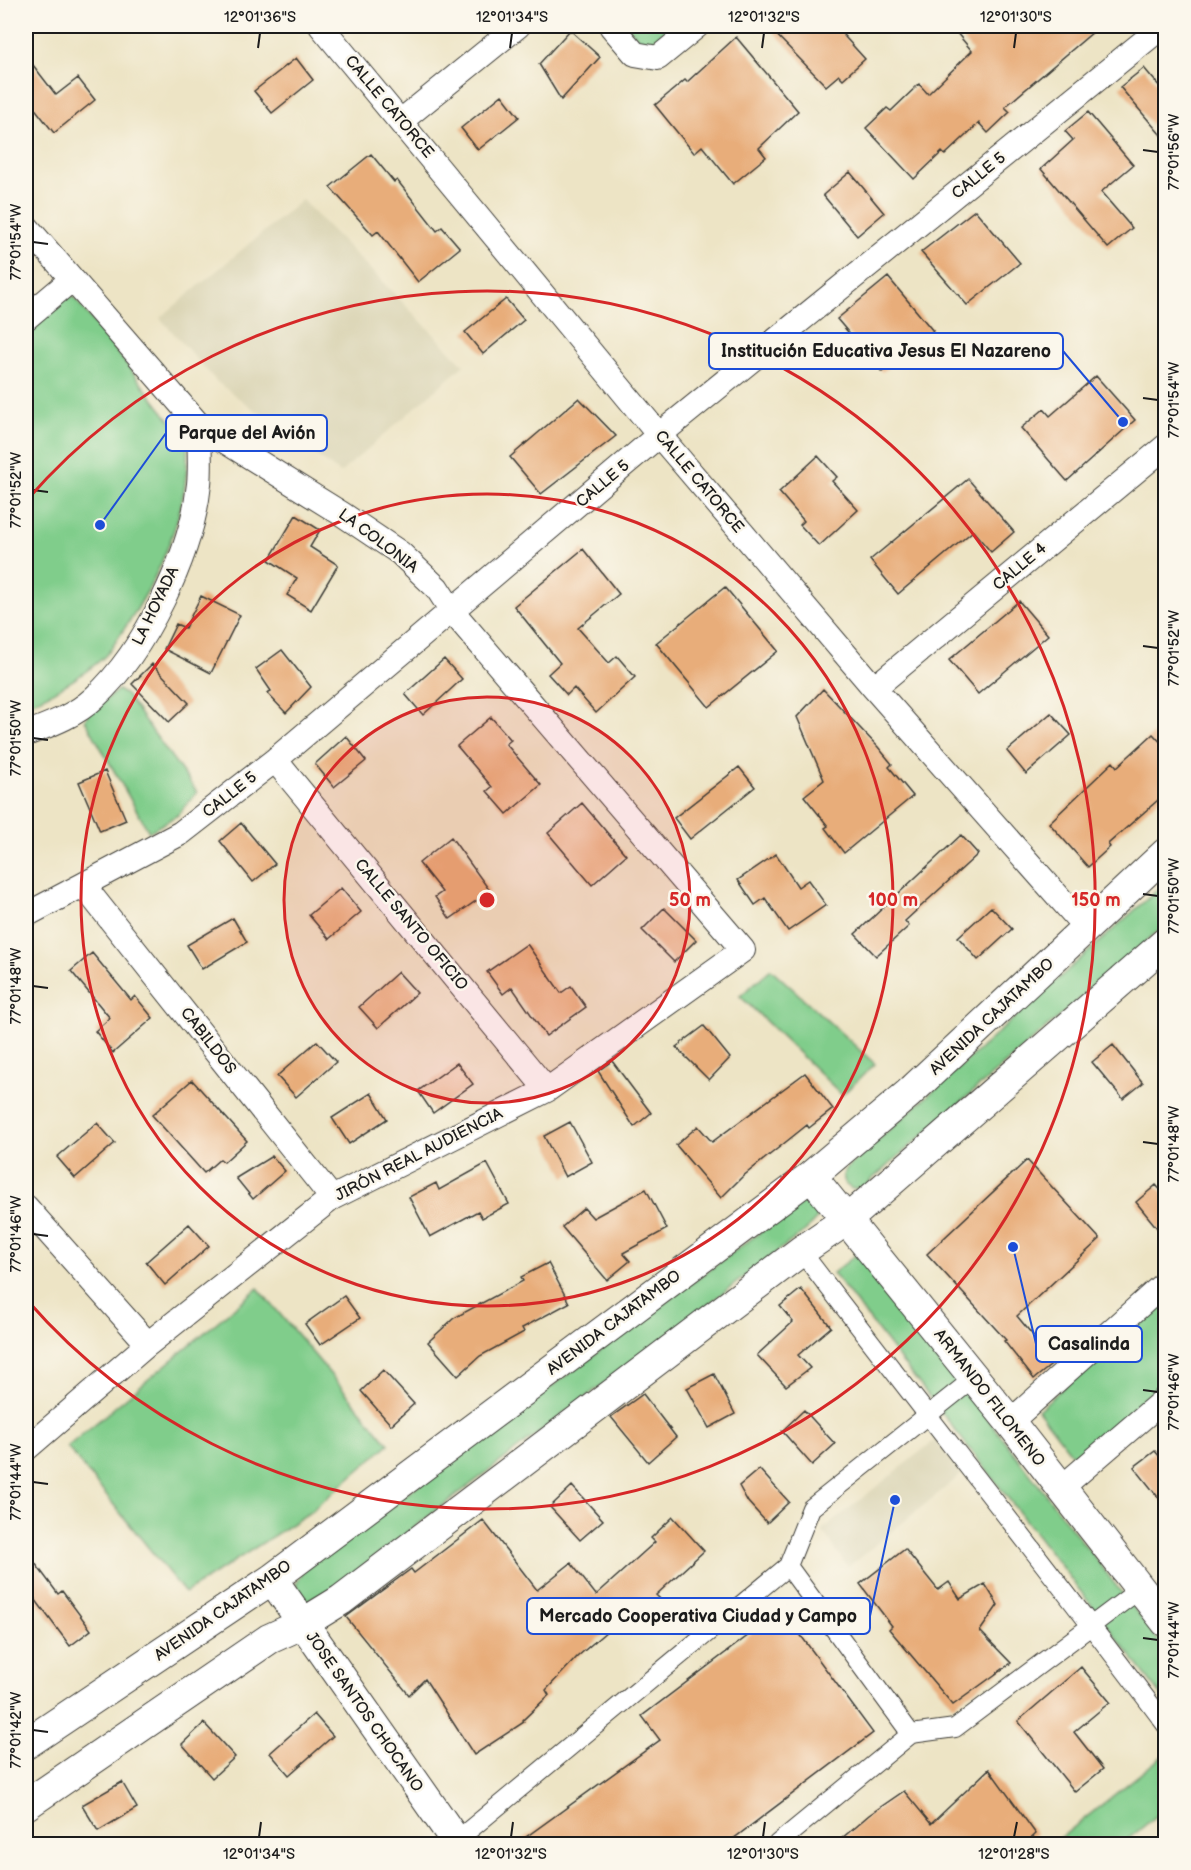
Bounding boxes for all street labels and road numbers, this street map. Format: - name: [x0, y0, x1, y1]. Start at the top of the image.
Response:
- street label: CALLE CATORCE: [341, 52, 437, 162]
- street label: CALLE 5: [948, 149, 1010, 203]
- street label: CALLE CATORCE: [651, 427, 747, 537]
- street label: CALLE 5: [573, 456, 633, 512]
- street label: LA COLONIA: [335, 505, 422, 577]
- street label: CALLE 4: [989, 539, 1051, 595]
- street label: LA HOYADA: [129, 563, 183, 648]
- street label: CALLE 5: [199, 768, 261, 822]
- street label: CALLE SANTO OFICIO: [350, 855, 472, 995]
- street label: AVENIDA CAJATAMBO: [926, 955, 1058, 1079]
- street label: CABILDOS: [176, 1004, 240, 1078]
- street label: JIRÓN REAL AUDIENCIA: [331, 1103, 506, 1206]
- street label: AVENIDA CAJATAMBO: [543, 1266, 685, 1380]
- street label: ARMANDO FILOMENO: [930, 1326, 1048, 1470]
- street label: AVENIDA CAJATAMBO: [151, 1557, 295, 1665]
- street label: JOSE SANTOS CHOCANO: [301, 1628, 427, 1796]

